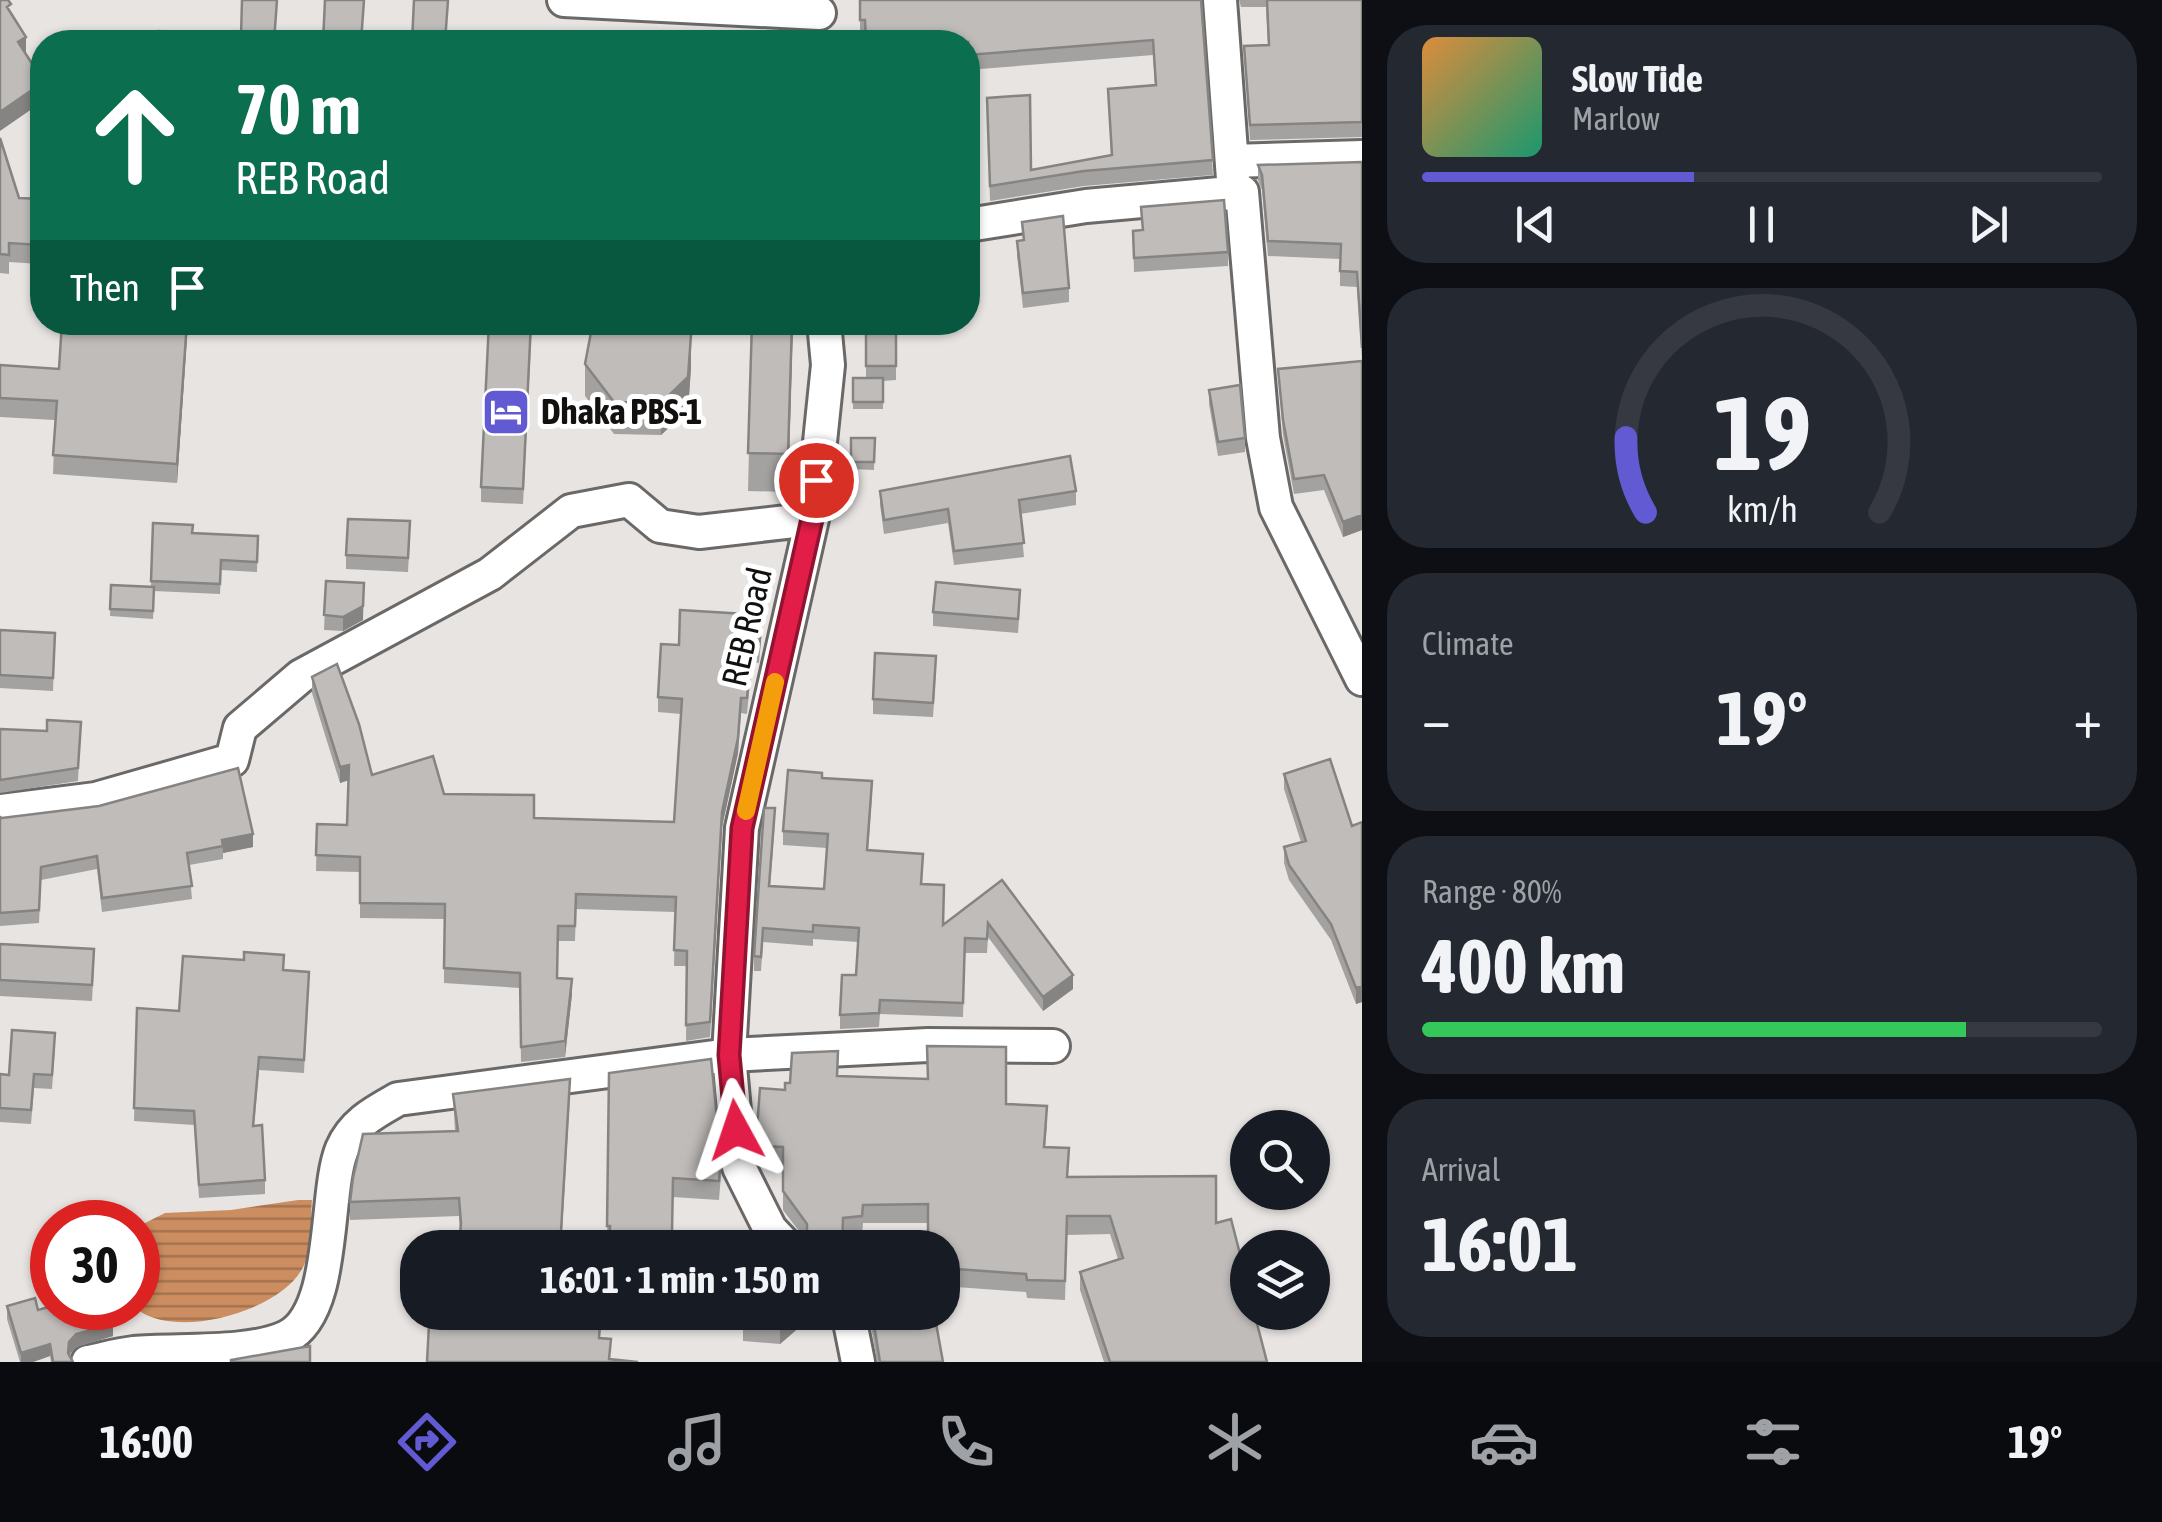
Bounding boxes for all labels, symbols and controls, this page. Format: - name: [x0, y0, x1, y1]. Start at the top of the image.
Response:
- text: Slow Tide: [1572, 57, 1703, 100]
- text: 70 m: [235, 69, 361, 149]
- icon: ahead: [70, 70, 200, 200]
- text: Marlow: [1572, 100, 1660, 137]
- text: REB Road: [235, 152, 390, 204]
- icon: previous: [1508, 197, 1563, 252]
- icon: pause: [1734, 197, 1789, 252]
- icon: next: [1961, 197, 2016, 252]
- icon: arrive: [160, 260, 215, 315]
- text: Then: [70, 266, 140, 309]
- text: 19: [1713, 373, 1811, 492]
- hotel icon: Dhaka PBS-1: [480, 386, 532, 438]
- place label: Dhaka PBS-1: [541, 391, 702, 431]
- pin: [774, 438, 859, 523]
- icon: arrive: [789, 453, 844, 508]
- text: km/h: [1727, 489, 1797, 530]
- street label: REB Road: [713, 564, 779, 690]
- text: Climate: [1422, 625, 1514, 662]
- text: 19°: [1716, 675, 1808, 761]
- text: −: [1422, 687, 1451, 750]
- text: +: [2073, 687, 2102, 750]
- text: Range · 80%: [1422, 873, 1562, 910]
- text: 400 km: [1422, 923, 1625, 1009]
- position arrow: [684, 1078, 788, 1182]
- map controls: [1230, 1110, 1330, 1330]
- button: search: [1230, 1110, 1330, 1210]
- text: Arrival: [1422, 1151, 1500, 1188]
- speed limit sign: 30: [30, 1200, 160, 1330]
- text: 16:01: [1422, 1201, 1578, 1287]
- button: layers: [1230, 1230, 1330, 1330]
- text: 16:01 · 1 min · 150 m: [540, 1258, 820, 1301]
- icon: directions: [392, 1407, 462, 1477]
- icon: music: [662, 1407, 732, 1477]
- icon: phone: [931, 1407, 1001, 1477]
- icon: climate: [1200, 1407, 1270, 1477]
- icon: car: [1469, 1407, 1539, 1477]
- icon: filters: [1738, 1407, 1808, 1477]
- text: 16:00: [100, 1416, 193, 1468]
- text: 19°: [2008, 1416, 2062, 1468]

